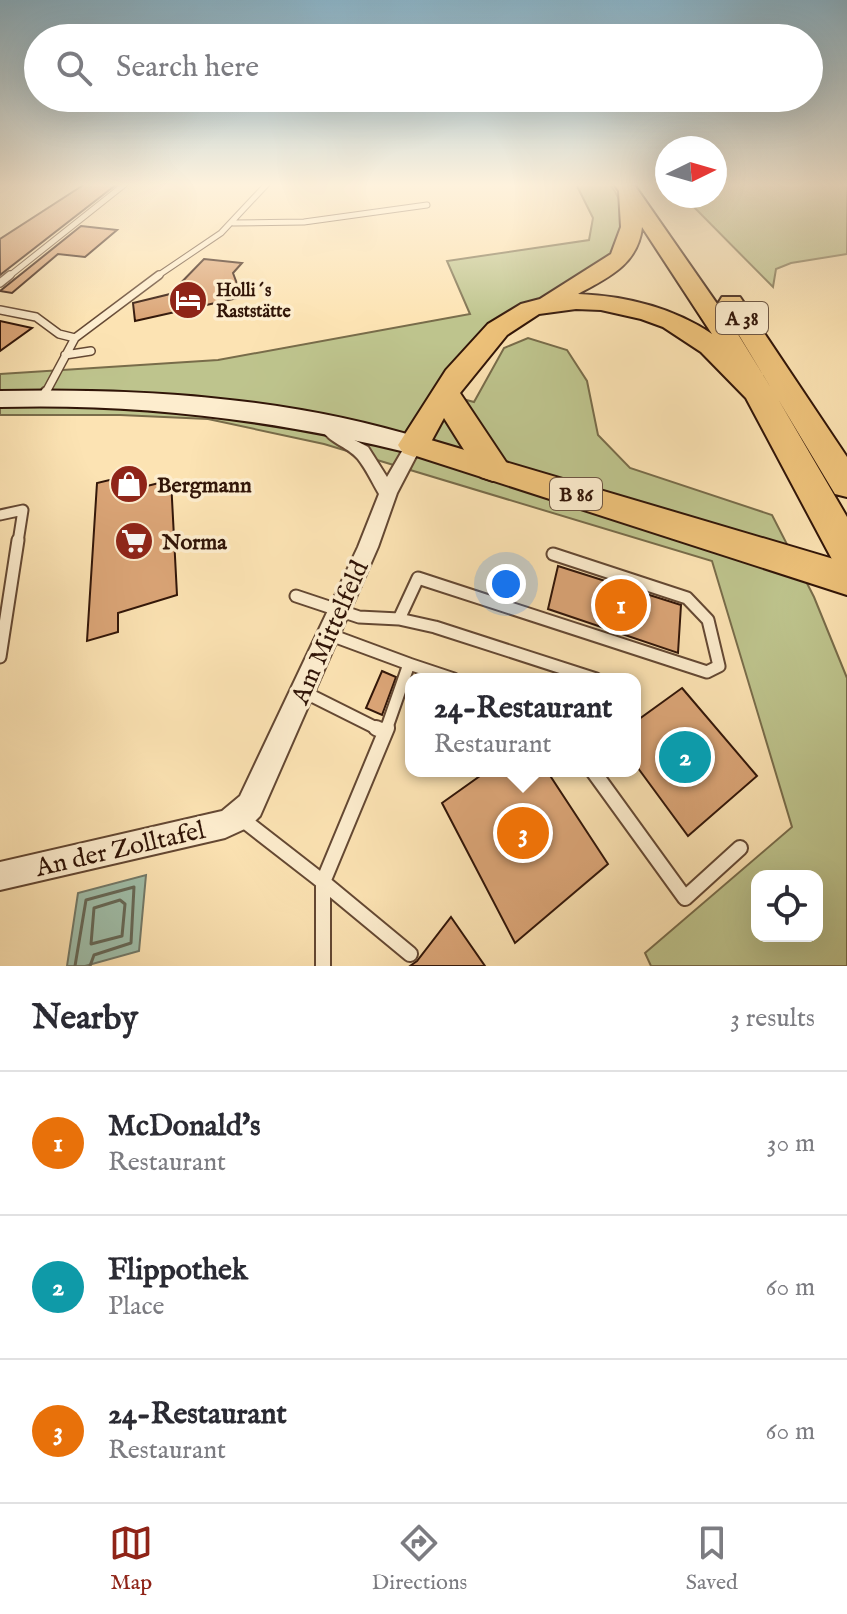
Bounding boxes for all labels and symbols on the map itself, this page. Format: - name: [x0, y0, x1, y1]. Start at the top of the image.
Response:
- north arrow: [655, 136, 727, 208]
- hotel icon: Holli´s Raststätte: [167, 279, 209, 321]
- place label: Holli´s Raststätte: [216, 280, 292, 324]
- road number: A 38: [716, 302, 768, 334]
- shop icon: Bergmann: [108, 463, 150, 505]
- place label: Bergmann: [157, 472, 252, 500]
- road number: B 86: [550, 478, 602, 510]
- supermarket icon: Norma: [113, 520, 155, 562]
- place label: Norma: [161, 529, 227, 557]
- street label: Am Mittelfeld: [284, 556, 377, 710]
- your location: [486, 564, 526, 604]
- pin: 1: [595, 575, 647, 635]
- pin: 2: [659, 727, 711, 787]
- pin: 3: [497, 803, 549, 863]
- street label: An der Zolltafel: [31, 814, 209, 885]

